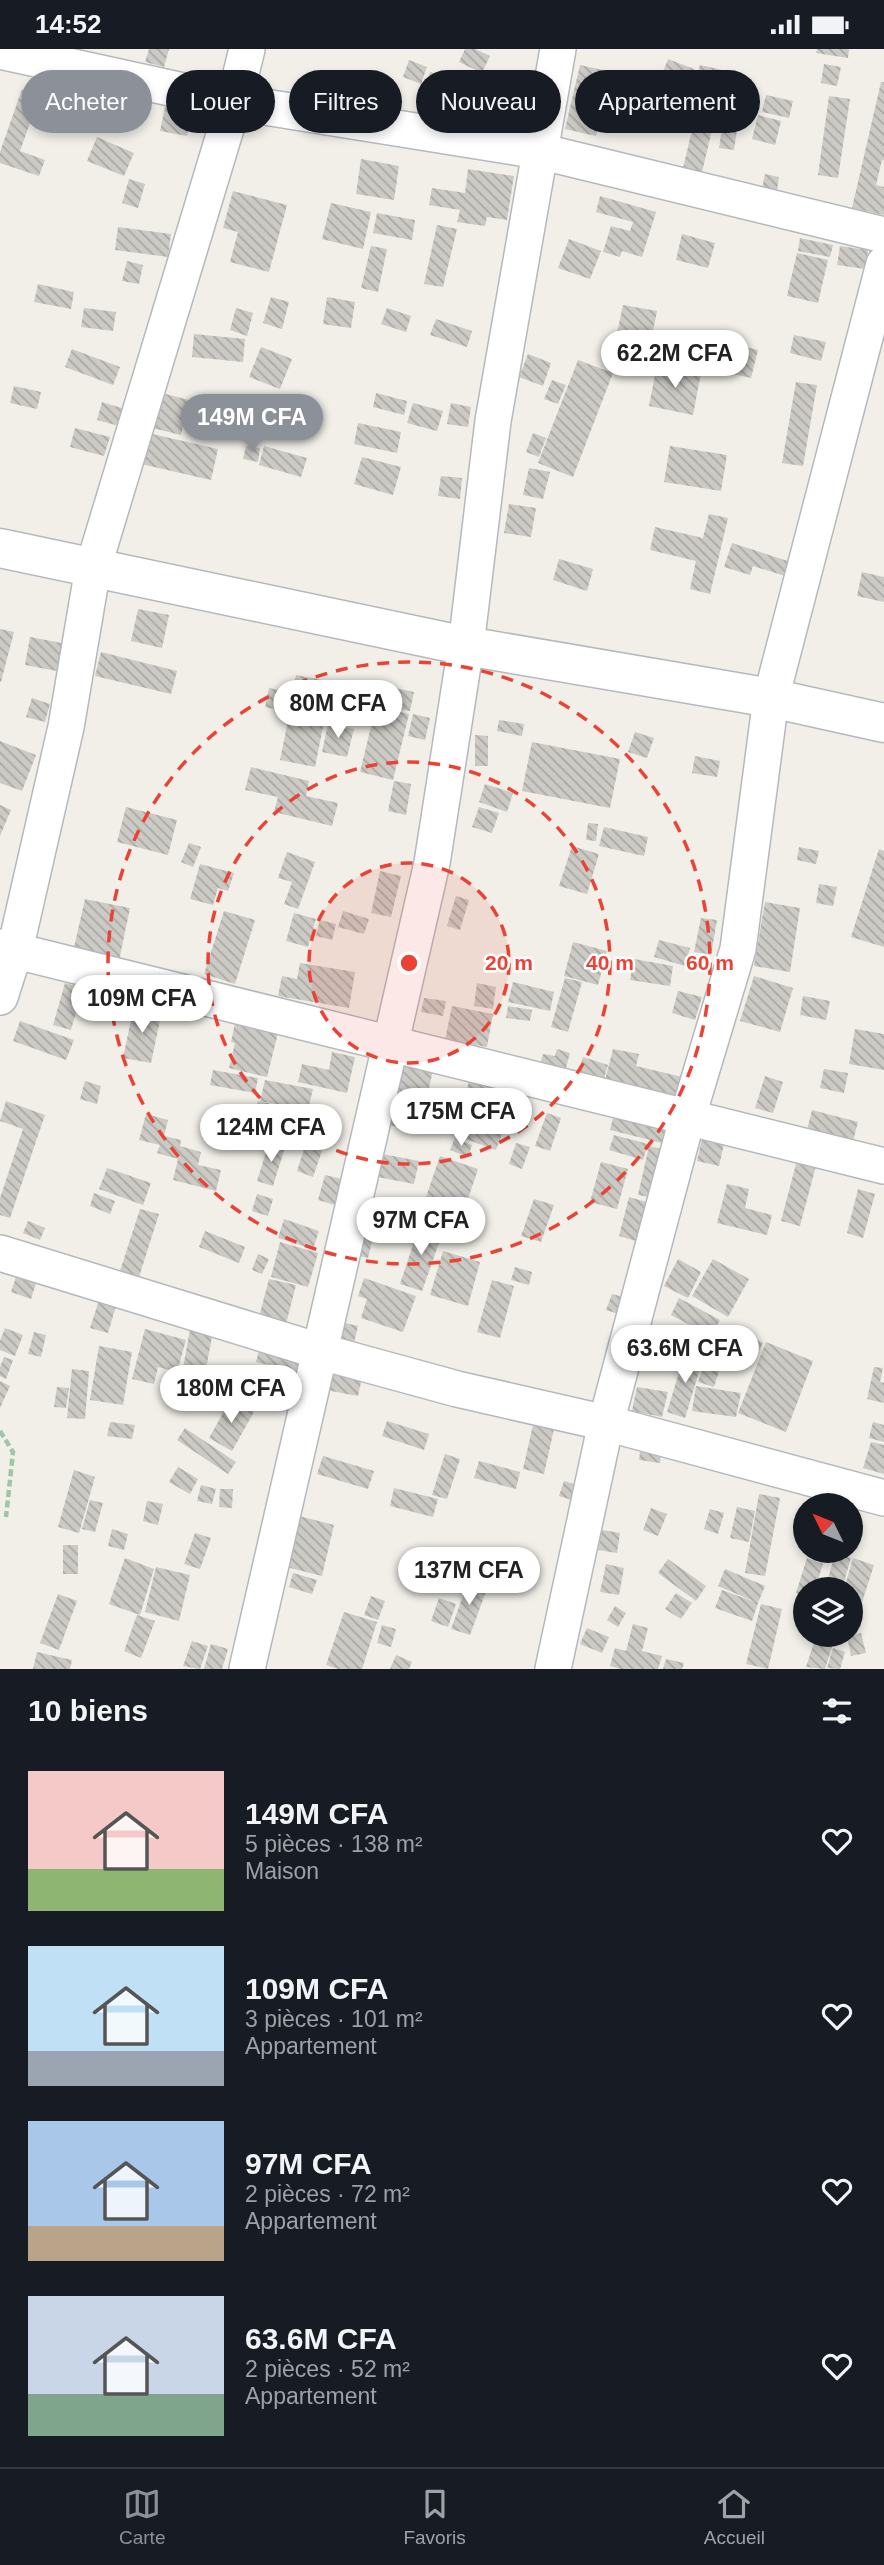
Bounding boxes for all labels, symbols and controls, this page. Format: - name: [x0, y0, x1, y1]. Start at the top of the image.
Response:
- text: 14:52: [35, 9, 102, 39]
- chip: Acheter: [21, 70, 152, 133]
- chip: Louer: [166, 70, 275, 133]
- chip: Filtres: [289, 70, 402, 133]
- chip: Nouveau: [416, 70, 561, 133]
- chip: Appartement: [575, 70, 760, 133]
- pin: 62.2M CFA: [595, 331, 755, 390]
- text: 62.2M CFA: [617, 340, 733, 366]
- pin: 149M CFA: [180, 395, 324, 454]
- text: 149M CFA: [197, 404, 307, 430]
- pin: 80M CFA: [273, 681, 403, 740]
- text: 80M CFA: [289, 690, 387, 716]
- centre of rings: [397, 951, 421, 975]
- text: 20 m: [485, 951, 533, 974]
- text: 40 m: [586, 951, 634, 974]
- text: 60 m: [686, 951, 734, 974]
- pin: 109M CFA: [70, 975, 214, 1035]
- text: 109M CFA: [87, 985, 197, 1011]
- pin: 175M CFA: [389, 1089, 533, 1148]
- text: 175M CFA: [406, 1098, 516, 1124]
- pin: 124M CFA: [199, 1105, 343, 1164]
- text: 124M CFA: [216, 1114, 326, 1140]
- pin: 97M CFA: [356, 1197, 486, 1257]
- text: 97M CFA: [372, 1207, 470, 1233]
- pin: 63.6M CFA: [605, 1325, 765, 1385]
- text: 63.6M CFA: [627, 1335, 743, 1361]
- pin: 180M CFA: [159, 1365, 303, 1425]
- text: 180M CFA: [176, 1375, 286, 1401]
- north arrow: [793, 1493, 863, 1563]
- map controls: [793, 1493, 863, 1647]
- pin: 137M CFA: [397, 1547, 541, 1607]
- text: 137M CFA: [414, 1557, 524, 1583]
- button: layers: [793, 1577, 863, 1647]
- icon: filters: [818, 1692, 856, 1730]
- text: 10 biens: [28, 1694, 148, 1727]
- text: 149M CFA: [245, 1797, 388, 1830]
- icon: home: [84, 1799, 168, 1883]
- icon: heart: [818, 1822, 856, 1860]
- text: 5 pièces · 138 m²: [245, 1831, 423, 1857]
- text: Maison: [245, 1858, 319, 1884]
- text: 109M CFA: [245, 1972, 388, 2005]
- icon: home: [84, 1974, 168, 2058]
- icon: heart: [818, 1997, 856, 2035]
- text: 3 pièces · 101 m²: [245, 2006, 423, 2032]
- text: Appartement: [245, 2033, 377, 2059]
- text: 97M CFA: [245, 2147, 372, 2180]
- icon: home: [84, 2149, 168, 2233]
- icon: heart: [818, 2172, 856, 2210]
- text: 2 pièces · 72 m²: [245, 2181, 410, 2207]
- text: Appartement: [245, 2208, 377, 2234]
- text: 63.6M CFA: [245, 2322, 397, 2355]
- icon: home: [84, 2324, 168, 2408]
- icon: heart: [818, 2347, 856, 2385]
- text: 2 pièces · 52 m²: [245, 2356, 410, 2382]
- text: Appartement: [245, 2383, 377, 2409]
- tab: Carte: [119, 2485, 165, 2549]
- tab: Favoris: [403, 2485, 466, 2549]
- tab: Accueil: [704, 2485, 765, 2549]

